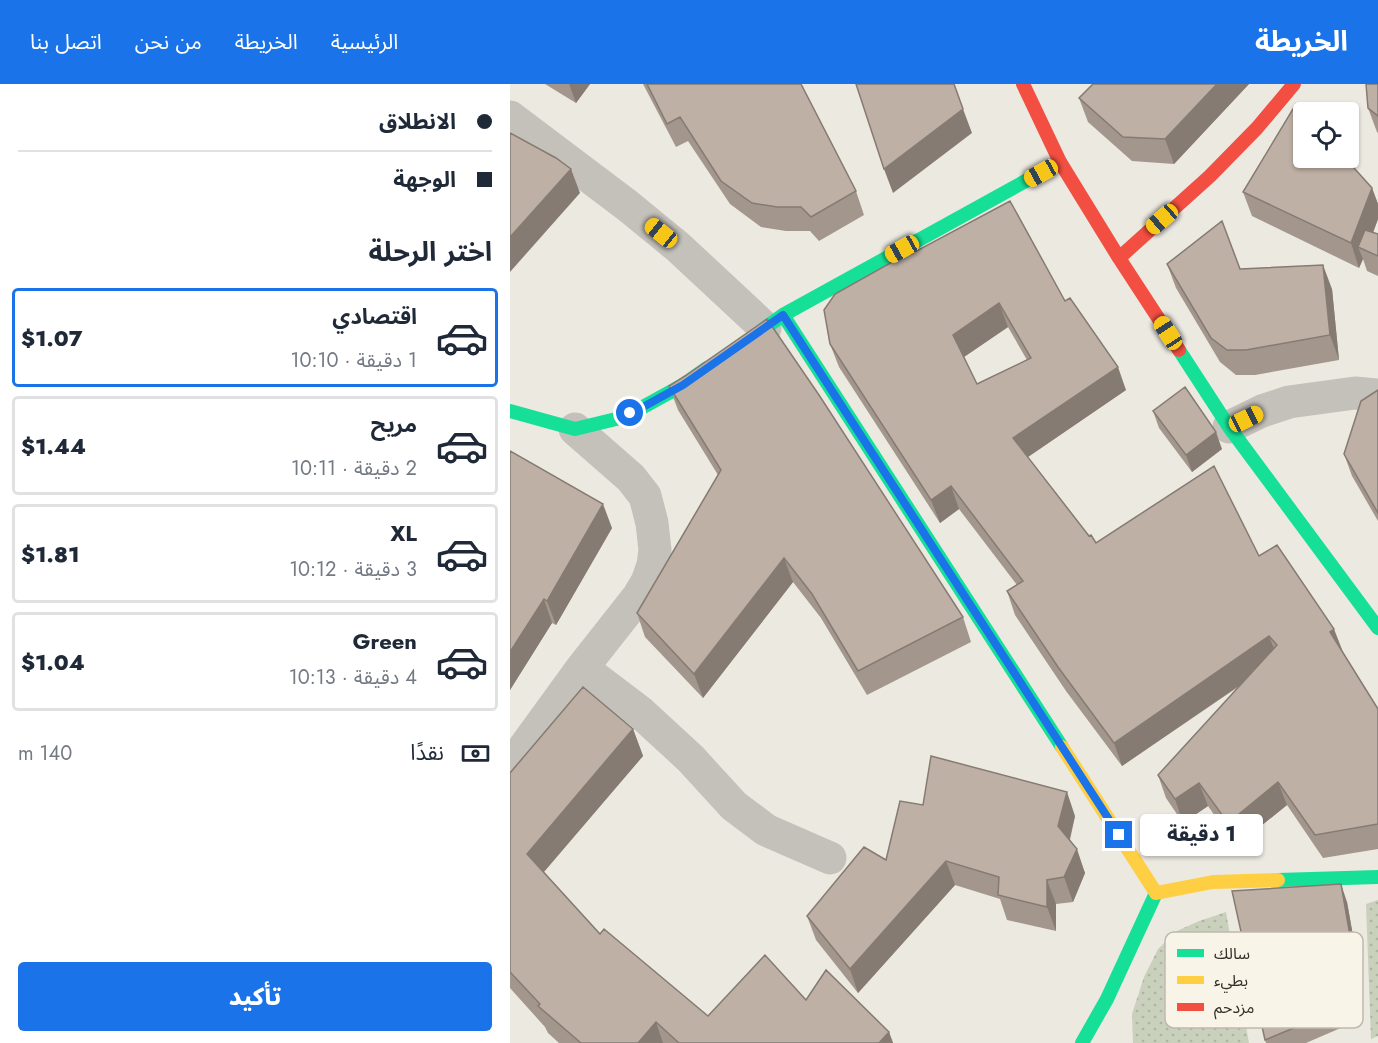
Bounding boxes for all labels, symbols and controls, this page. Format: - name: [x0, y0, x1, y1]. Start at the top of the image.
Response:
- text: الخريطة: [1255, 21, 1348, 62]
- text: اتصل بنا: [30, 27, 102, 57]
- text: من نحن: [135, 27, 202, 57]
- text: الخريطة: [235, 27, 298, 57]
- text: الرئيسية: [331, 27, 398, 57]
- map controls: [1293, 102, 1359, 168]
- button: locate: [1293, 102, 1359, 168]
- text: الانطلاق: [379, 105, 456, 137]
- car: [1021, 156, 1061, 190]
- text: الوجهة: [393, 163, 456, 195]
- car: [1143, 200, 1181, 238]
- car: [641, 215, 681, 251]
- text: اختر الرحلة: [369, 232, 492, 271]
- car: [882, 232, 922, 266]
- text: اقتصادي: [332, 300, 417, 332]
- icon: car: [435, 311, 489, 365]
- car: [1151, 313, 1185, 353]
- text: $1.07: [21, 322, 83, 354]
- text: 1 دقيقة · 10:10: [290, 346, 417, 375]
- route start: [616, 399, 643, 426]
- car: [1226, 403, 1266, 435]
- text: مريح: [371, 408, 417, 440]
- icon: car: [435, 419, 489, 473]
- text: $1.44: [21, 430, 86, 462]
- text: 2 دقيقة · 10:11: [291, 454, 417, 483]
- text: XL: [390, 517, 417, 549]
- icon: car: [435, 527, 489, 581]
- text: $1.81: [21, 538, 80, 570]
- text: 3 دقيقة · 10:12: [289, 555, 417, 584]
- text: Green: [353, 625, 417, 657]
- icon: car: [435, 635, 489, 689]
- text: $1.04: [21, 646, 85, 678]
- text: 4 دقيقة · 10:13: [289, 663, 417, 692]
- text: نقدًا: [410, 736, 444, 768]
- icon: cash: [459, 737, 492, 770]
- text: 140 m: [18, 739, 72, 768]
- callout: 1 دقيقة: [1140, 814, 1263, 856]
- text: 1 دقيقة: [1167, 820, 1236, 849]
- route end: [1105, 821, 1132, 848]
- legend: [1165, 932, 1363, 1028]
- text: سالك: [1214, 942, 1250, 965]
- button: تأكيد: [18, 962, 492, 1031]
- text: بطيء: [1214, 969, 1248, 993]
- text: مزدحم: [1214, 996, 1254, 1020]

